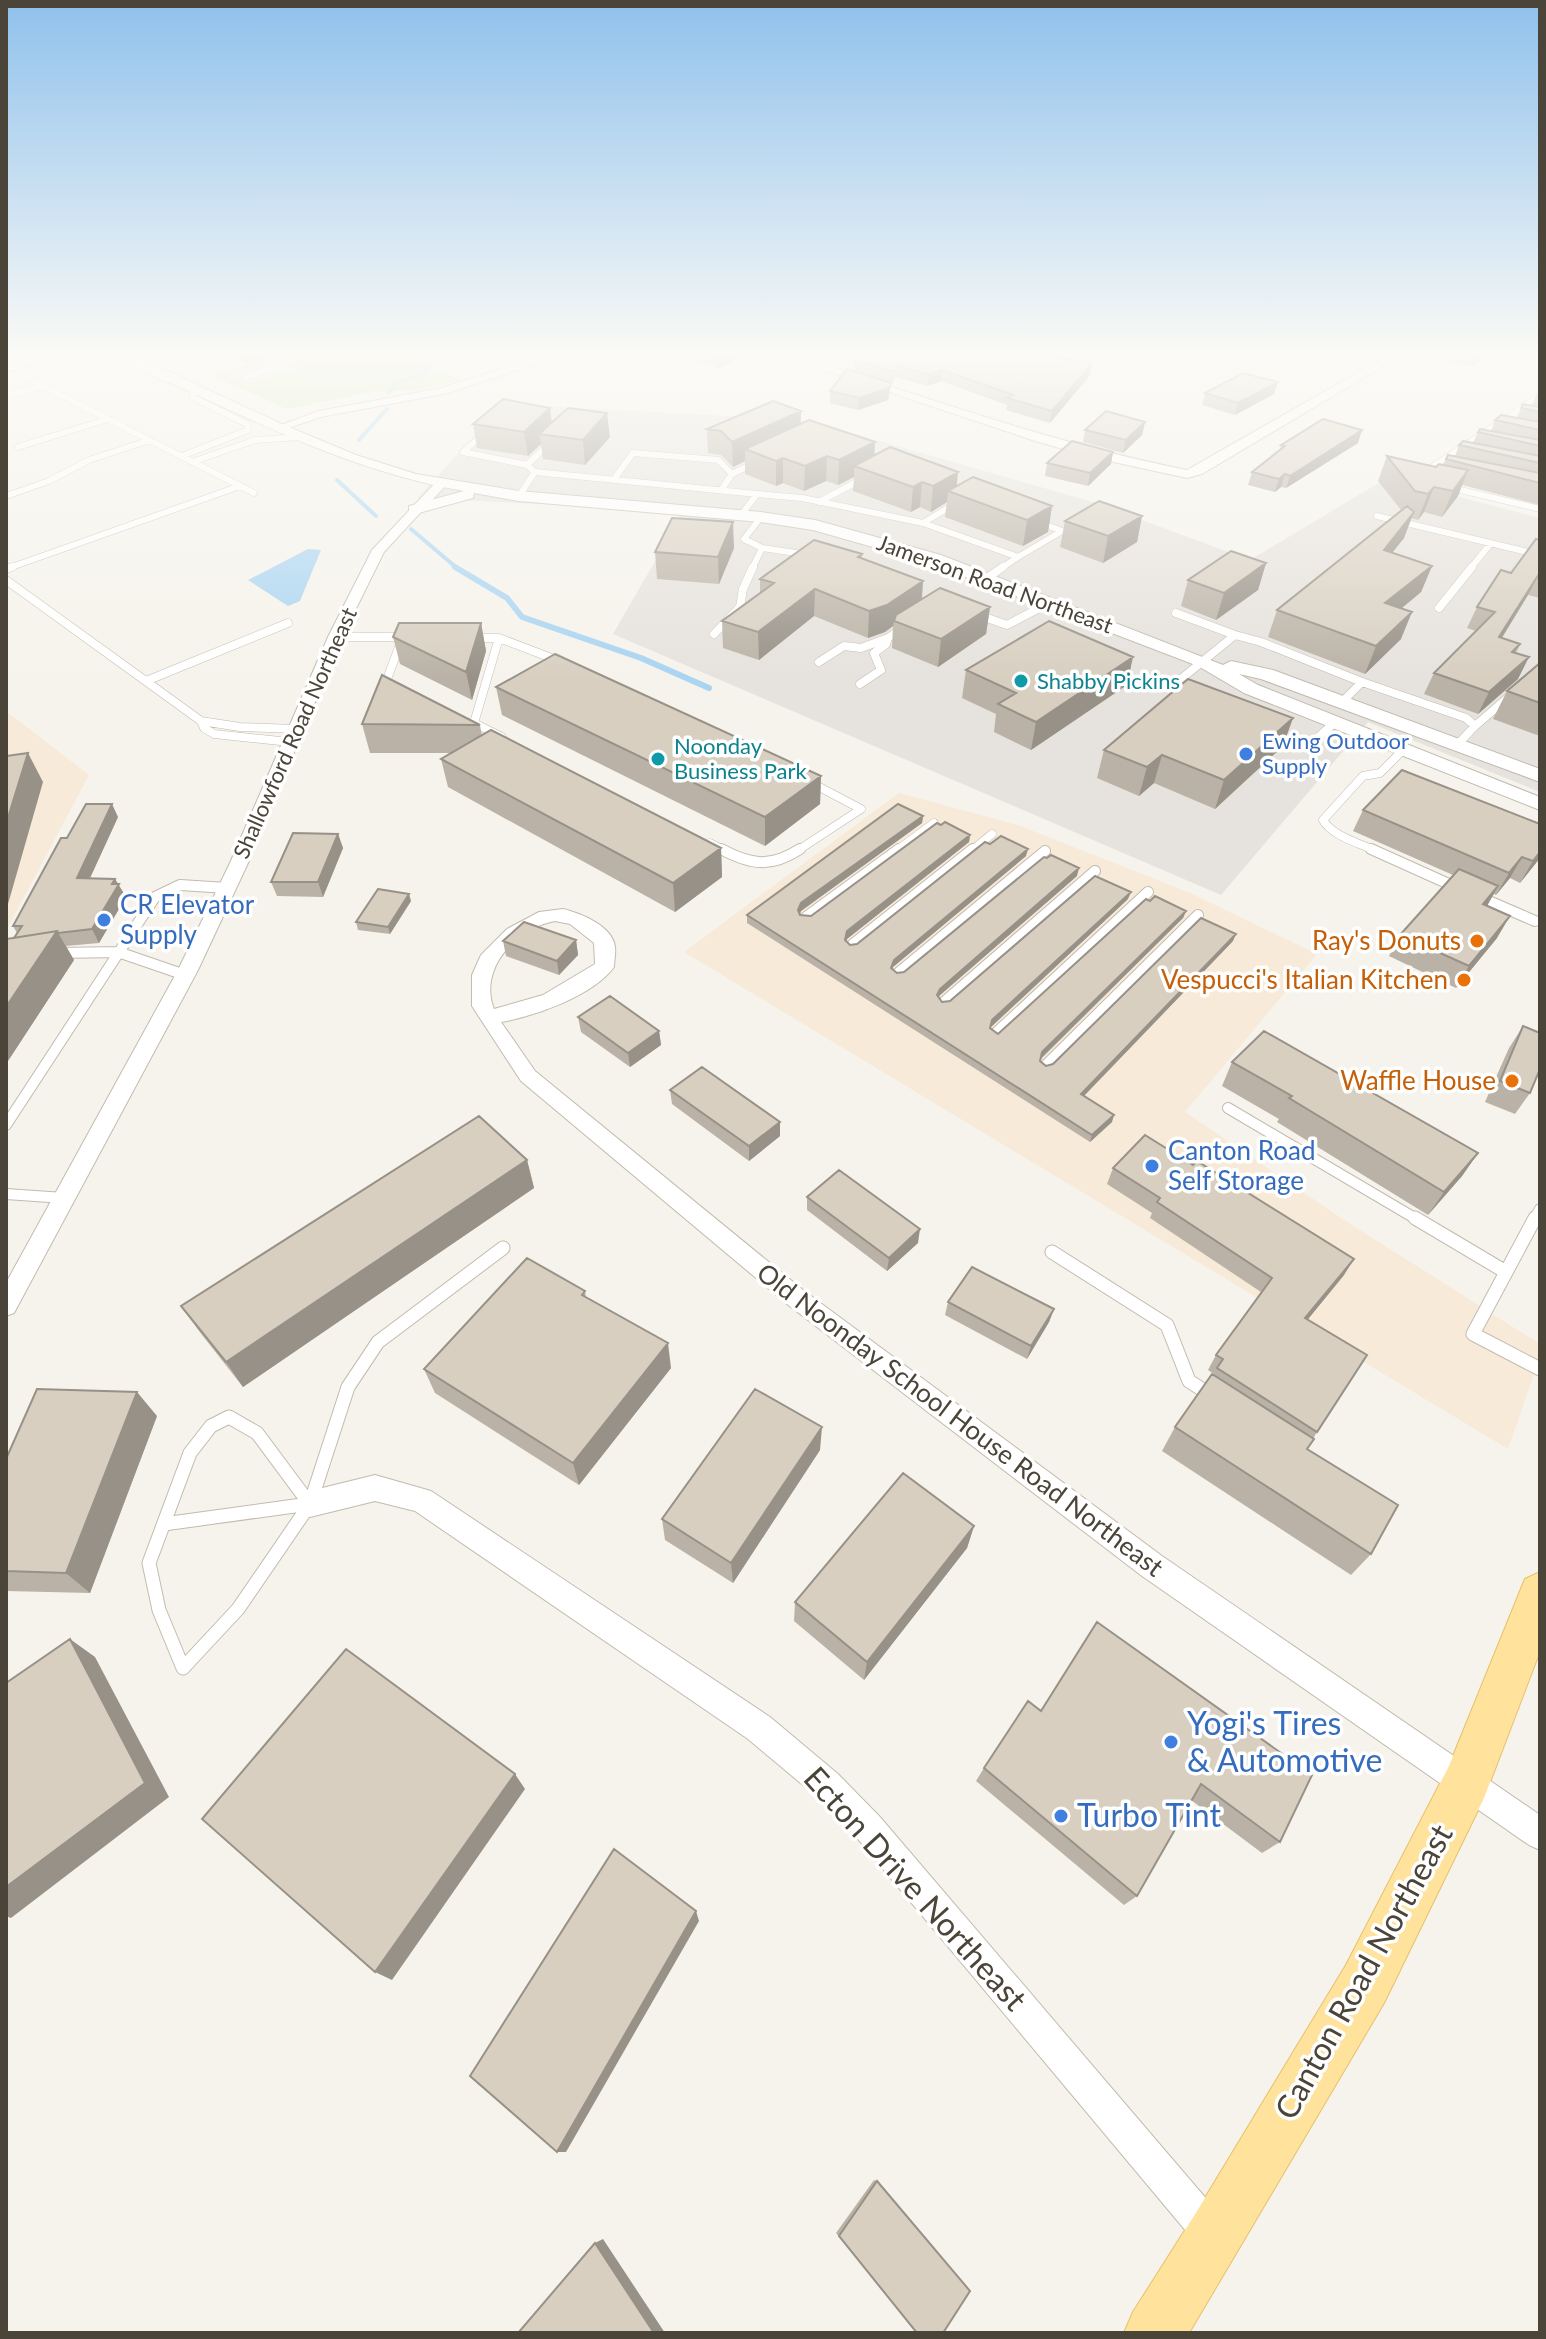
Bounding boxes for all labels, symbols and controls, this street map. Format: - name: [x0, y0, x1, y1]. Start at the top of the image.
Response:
- street label: Jamerson Road Northeast: [874, 528, 1117, 639]
- street label: Shallowford Road Northeast: [227, 603, 362, 862]
- place label: Shabby Pickins: [1037, 667, 1180, 694]
- marker: Shabby Pickins: [1012, 672, 1030, 690]
- place label: Ewing Outdoor Supply: [1262, 727, 1409, 779]
- place label: Noonday Business Park: [674, 732, 807, 784]
- marker: Ewing Outdoor Supply: [1237, 745, 1255, 763]
- marker: Noonday Business Park: [649, 750, 667, 768]
- place label: CR Elevator Supply: [120, 888, 255, 950]
- marker: CR Elevator Supply: [95, 911, 113, 929]
- place label: Ray's Donuts: [1312, 924, 1461, 956]
- marker: Ray's Donuts: [1468, 932, 1486, 950]
- place label: Vespucci's Italian Kitchen: [1161, 963, 1448, 995]
- marker: Vespucci's Italian Kitchen: [1455, 971, 1473, 989]
- place label: Waffle House: [1340, 1064, 1496, 1096]
- marker: Waffle House: [1503, 1072, 1521, 1090]
- place label: Canton Road Self Storage: [1168, 1134, 1315, 1196]
- marker: Canton Road Self Storage: [1143, 1157, 1161, 1175]
- street label: Old Noonday School House Road Northeast: [751, 1256, 1171, 1583]
- place label: Yogi's Tires & Automotive: [1187, 1703, 1382, 1779]
- marker: Yogi's Tires & Automotive: [1162, 1733, 1180, 1751]
- street label: Ecton Drive Northeast: [796, 1758, 1036, 2018]
- place label: Turbo Tint: [1077, 1795, 1221, 1834]
- marker: Turbo Tint: [1052, 1807, 1070, 1825]
- street label: Canton Road Northeast: [1265, 1817, 1460, 2125]

